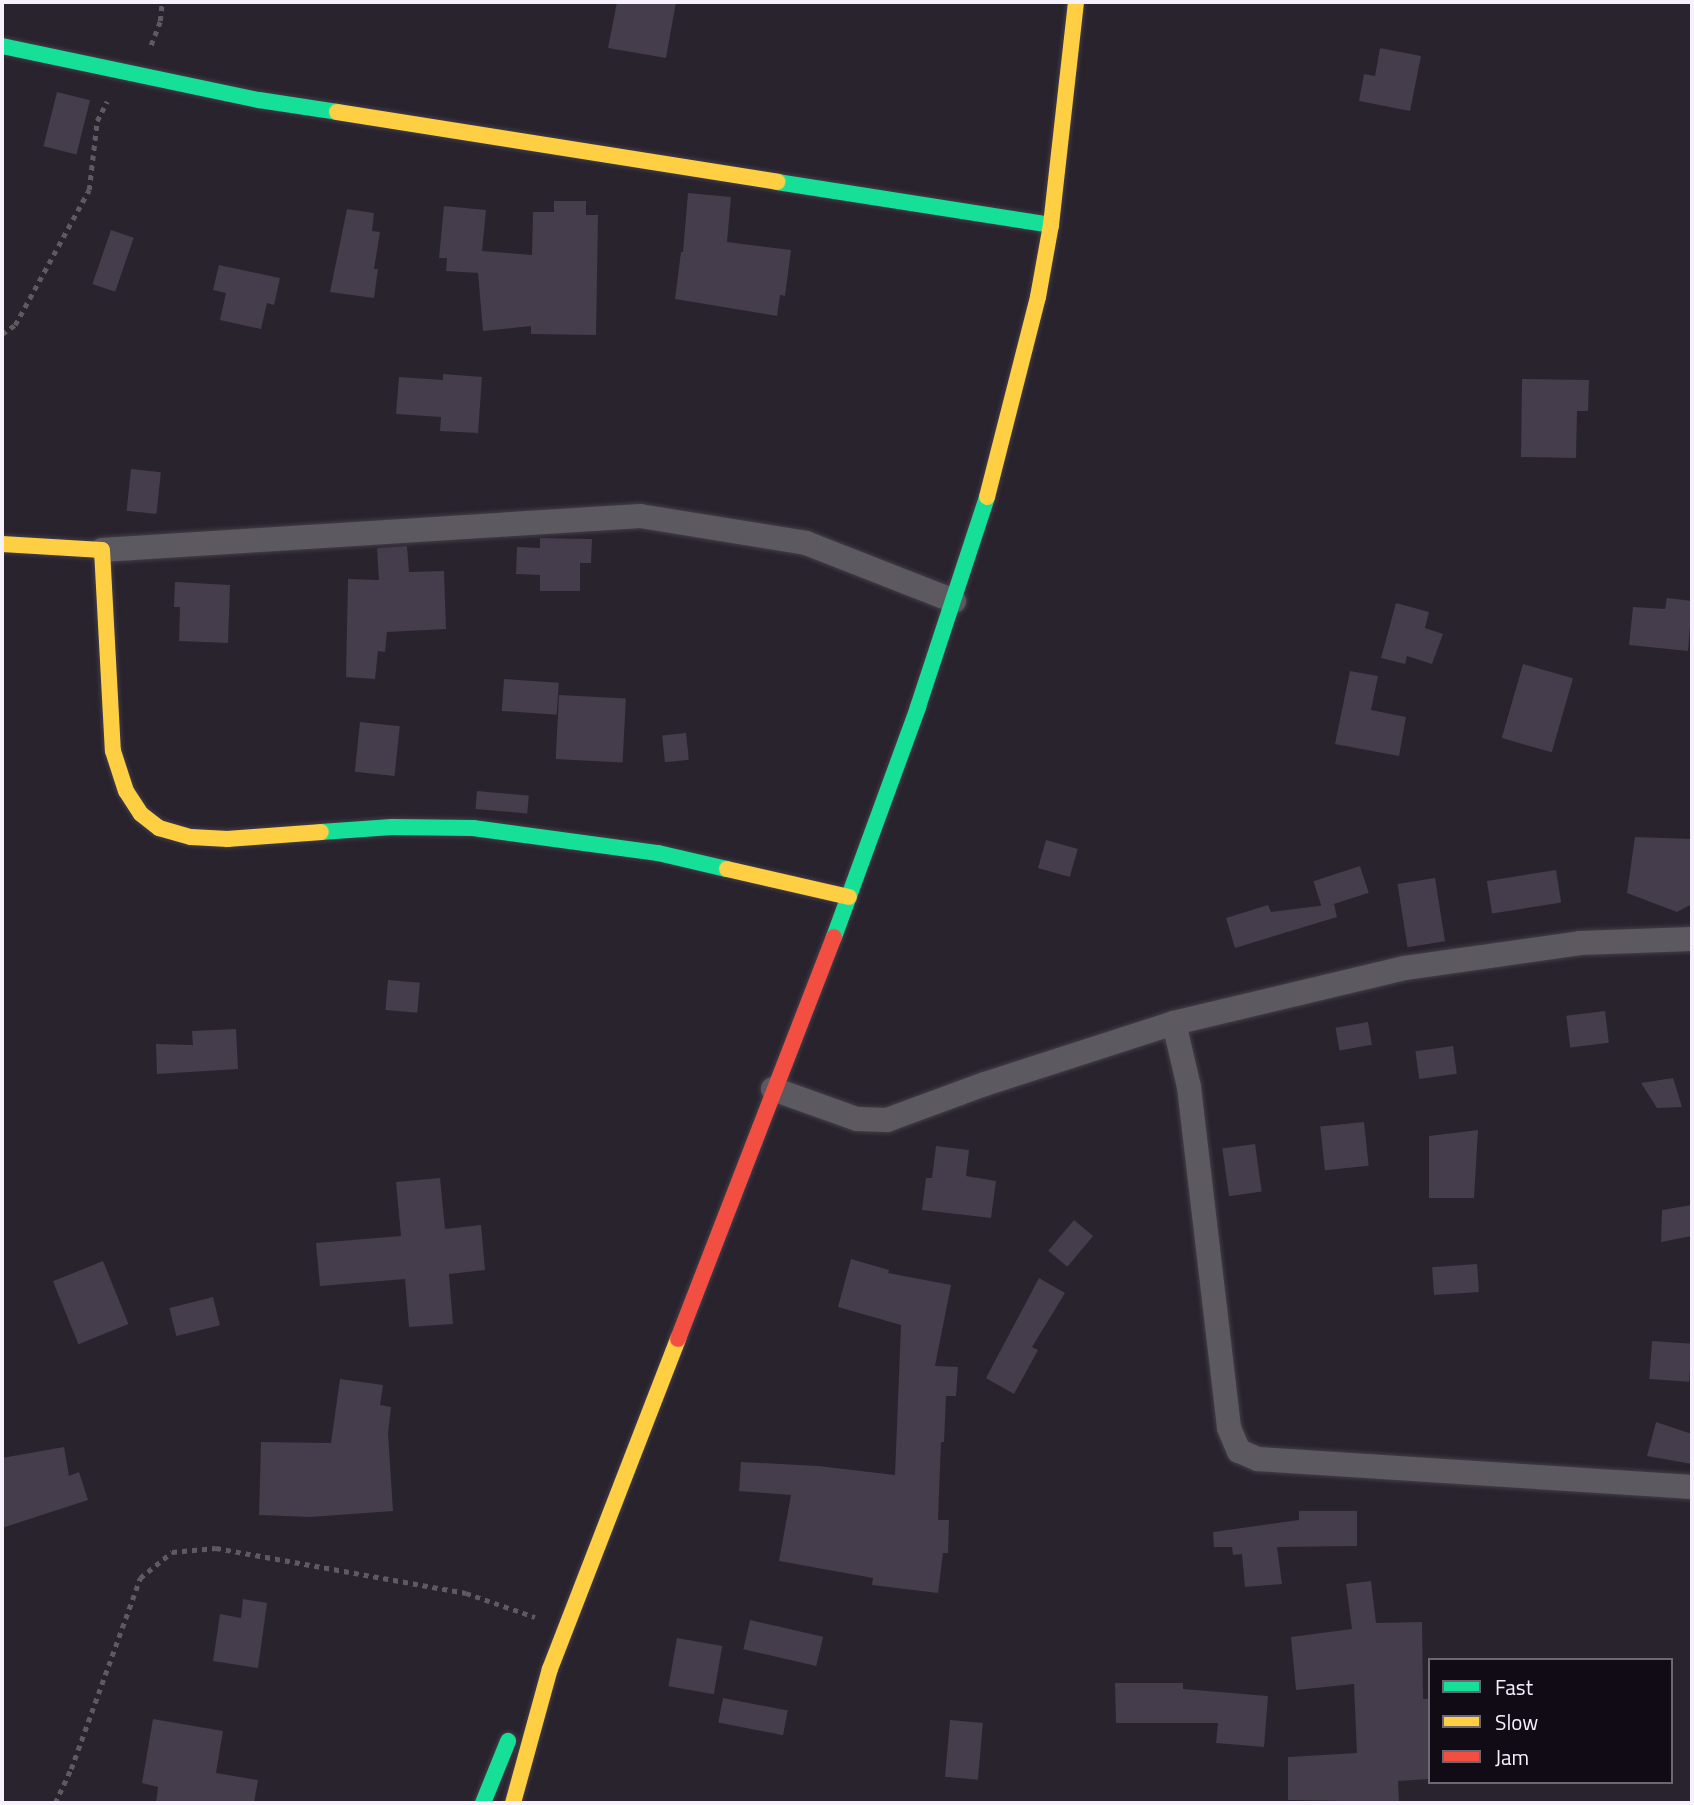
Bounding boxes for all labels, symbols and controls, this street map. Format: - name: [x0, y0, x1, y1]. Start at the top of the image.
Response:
- legend: [1428, 1658, 1673, 1784]
- text: Fast: [1495, 1671, 1533, 1703]
- text: Slow: [1495, 1706, 1538, 1738]
- text: Jam: [1495, 1741, 1529, 1773]

